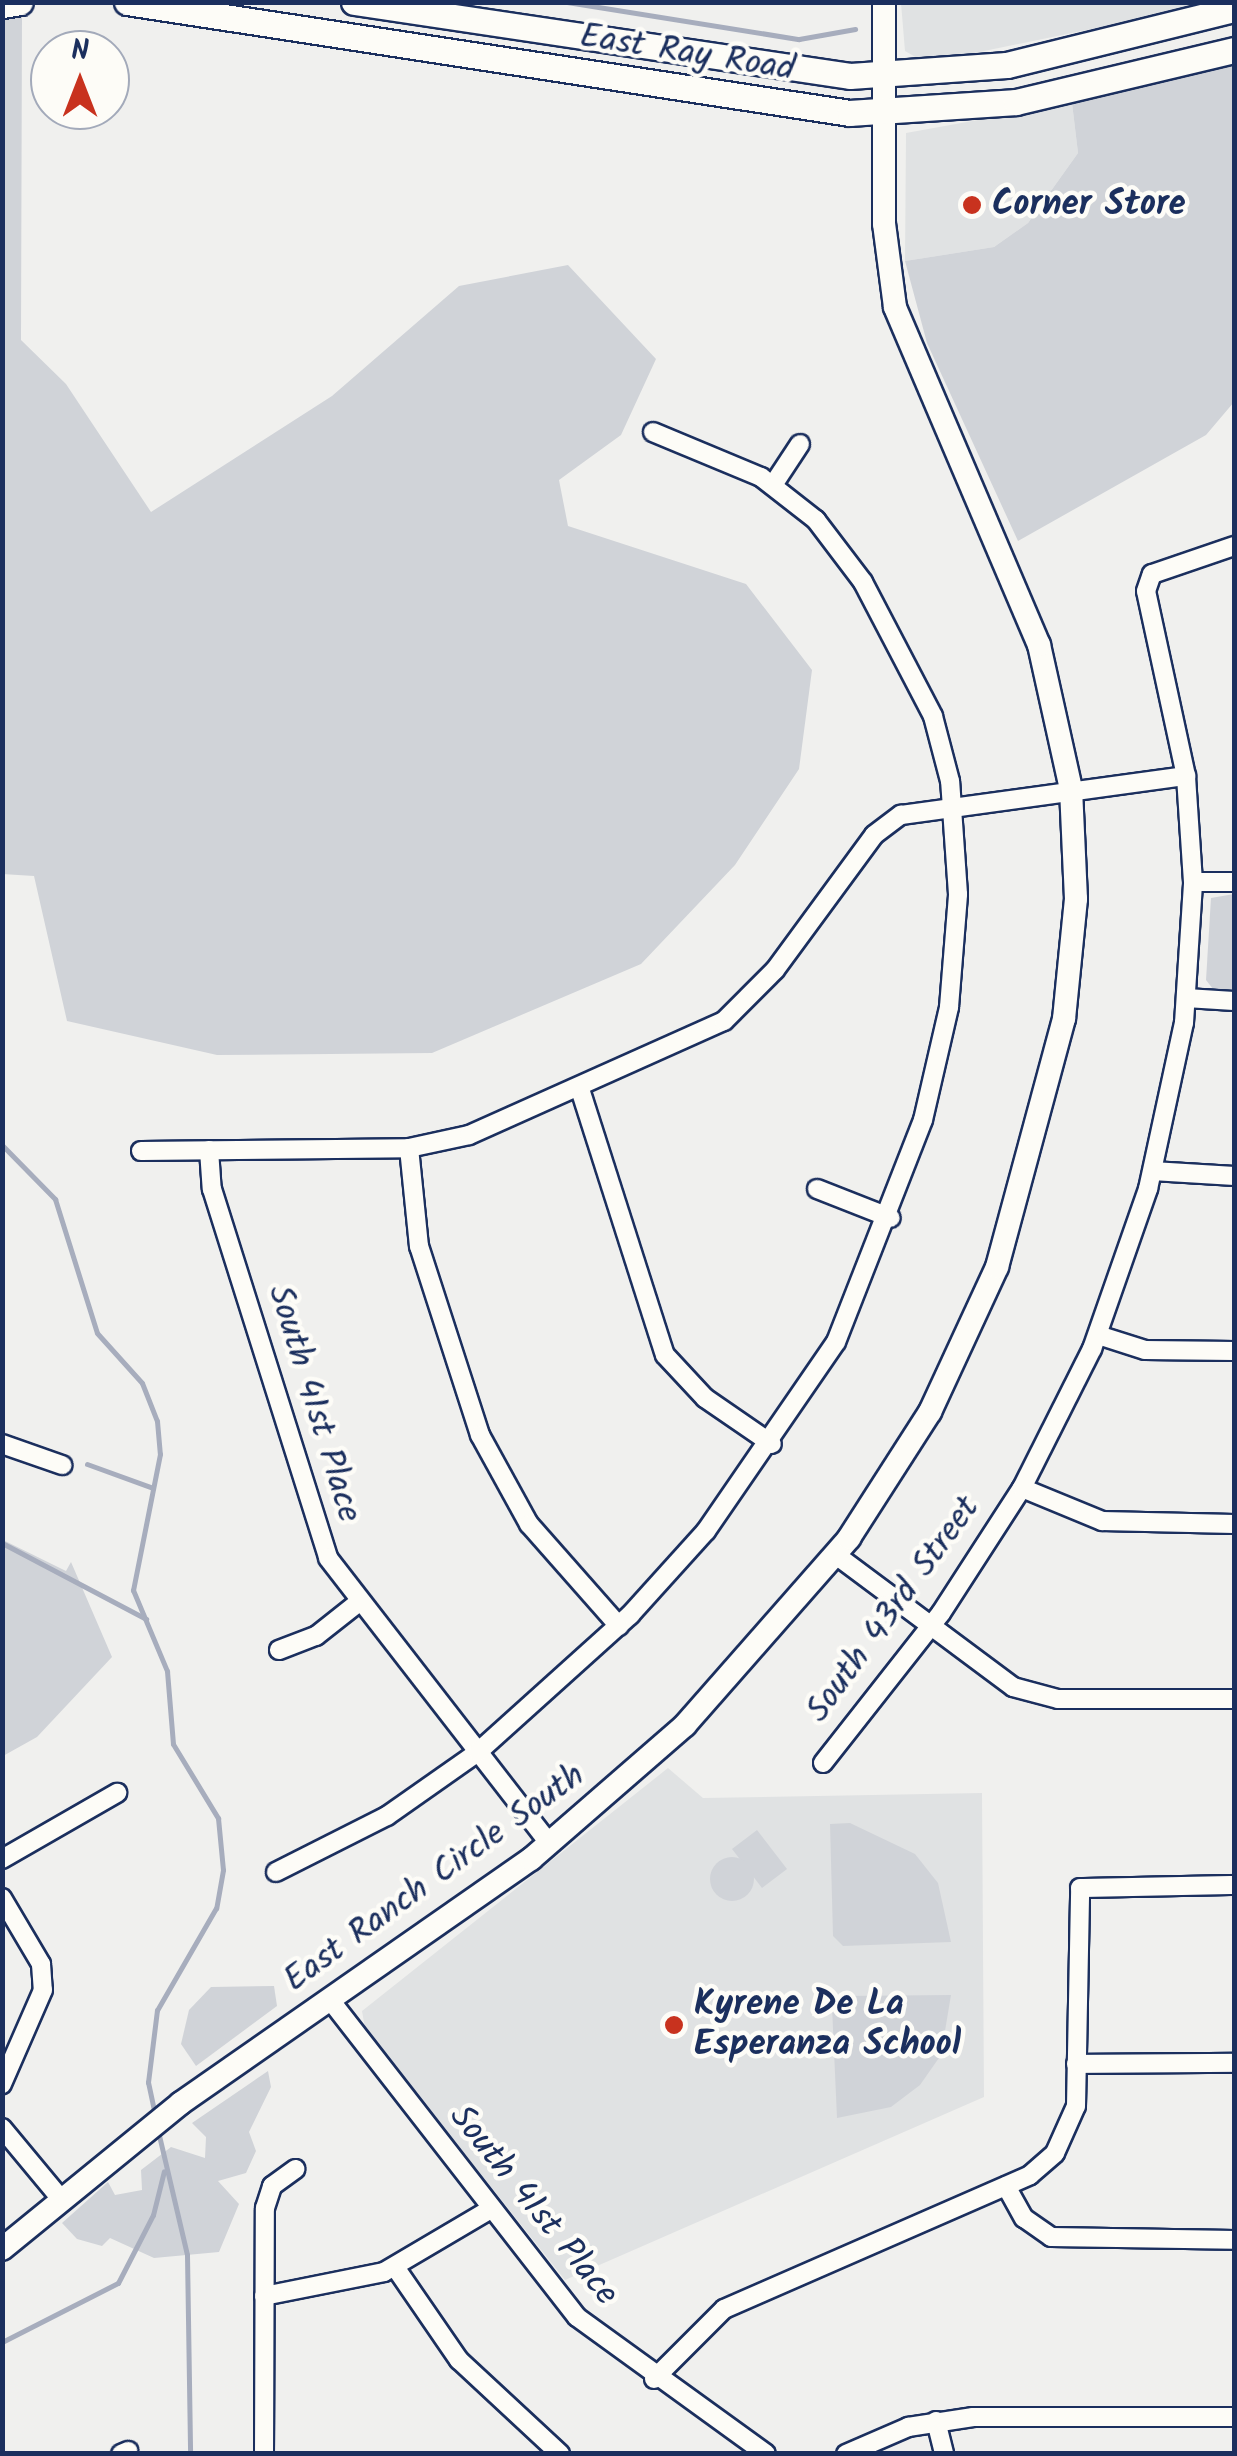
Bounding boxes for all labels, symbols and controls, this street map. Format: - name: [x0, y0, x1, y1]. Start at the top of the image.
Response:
- street label: East Ray Road: [577, 16, 797, 92]
- text: N: [71, 29, 89, 74]
- north arrow: [30, 30, 130, 130]
- place label: Corner Store: [992, 184, 1186, 226]
- marker: Corner Store: [961, 194, 983, 216]
- street label: South 41st Place: [257, 1280, 369, 1528]
- street label: South 43rd Street: [798, 1489, 990, 1731]
- street label: East Ranch Circle South: [276, 1756, 594, 2002]
- place label: Kyrene De La Esperanza School: [694, 1984, 961, 2066]
- marker: Kyrene De La Esperanza School: [663, 2014, 685, 2036]
- street label: South 41st Place: [439, 2097, 627, 2315]

